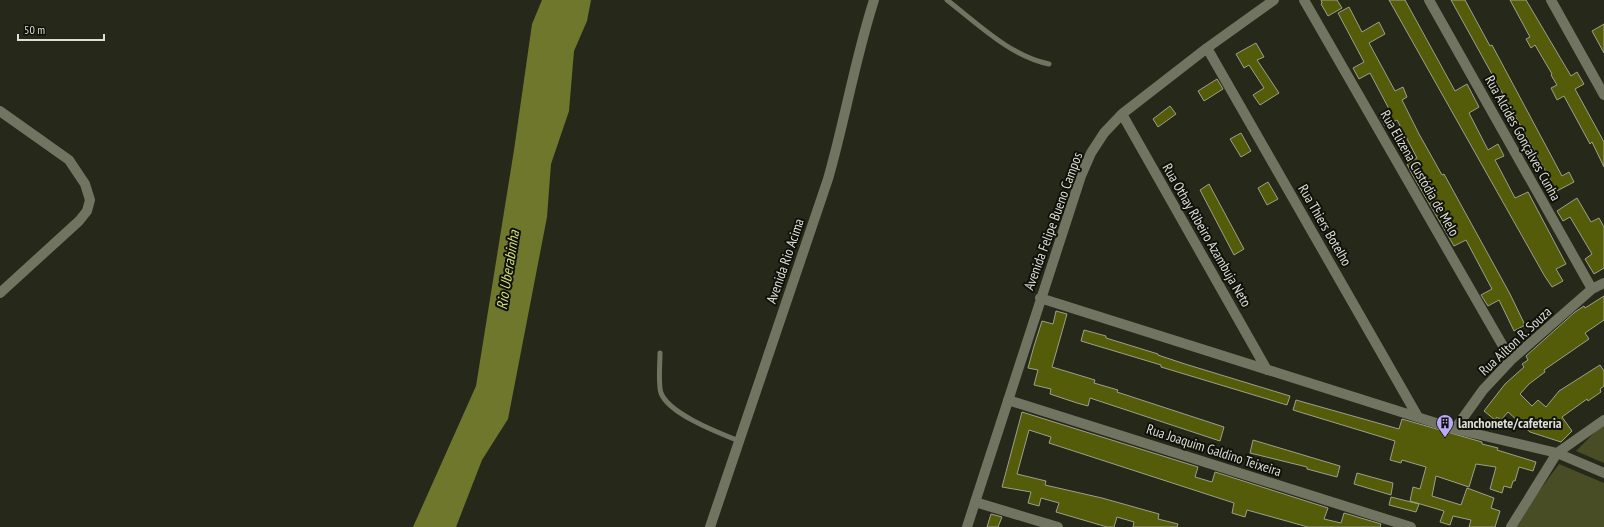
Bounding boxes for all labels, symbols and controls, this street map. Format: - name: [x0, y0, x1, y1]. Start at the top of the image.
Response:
- scale bar: [18, 16, 104, 42]
- text: 50 m: [24, 22, 45, 37]
- street label: Rua Alcides Gonçalves Cunha: [1481, 72, 1565, 204]
- street label: Rua Elizena Custódia de Melo: [1377, 107, 1463, 239]
- street label: Avenida Felipe Bueno Campos: [1020, 149, 1086, 292]
- street label: Rua Othay Ribeiro Azambuja Neto: [1159, 160, 1255, 310]
- street label: Rua Thiers Botelho: [1294, 181, 1356, 269]
- street label: Avenida Rio Acima: [762, 216, 808, 306]
- water label: Rio Uberabinha: [492, 228, 523, 311]
- street label: Rua Ailton R. Souza: [1475, 303, 1555, 379]
- building icon: lanchonete/cafeteria: [1435, 413, 1455, 438]
- place label: lanchonete/cafeteria: [1458, 414, 1562, 432]
- street label: Rua Joaquim Galdino Teixeira: [1144, 420, 1284, 480]

